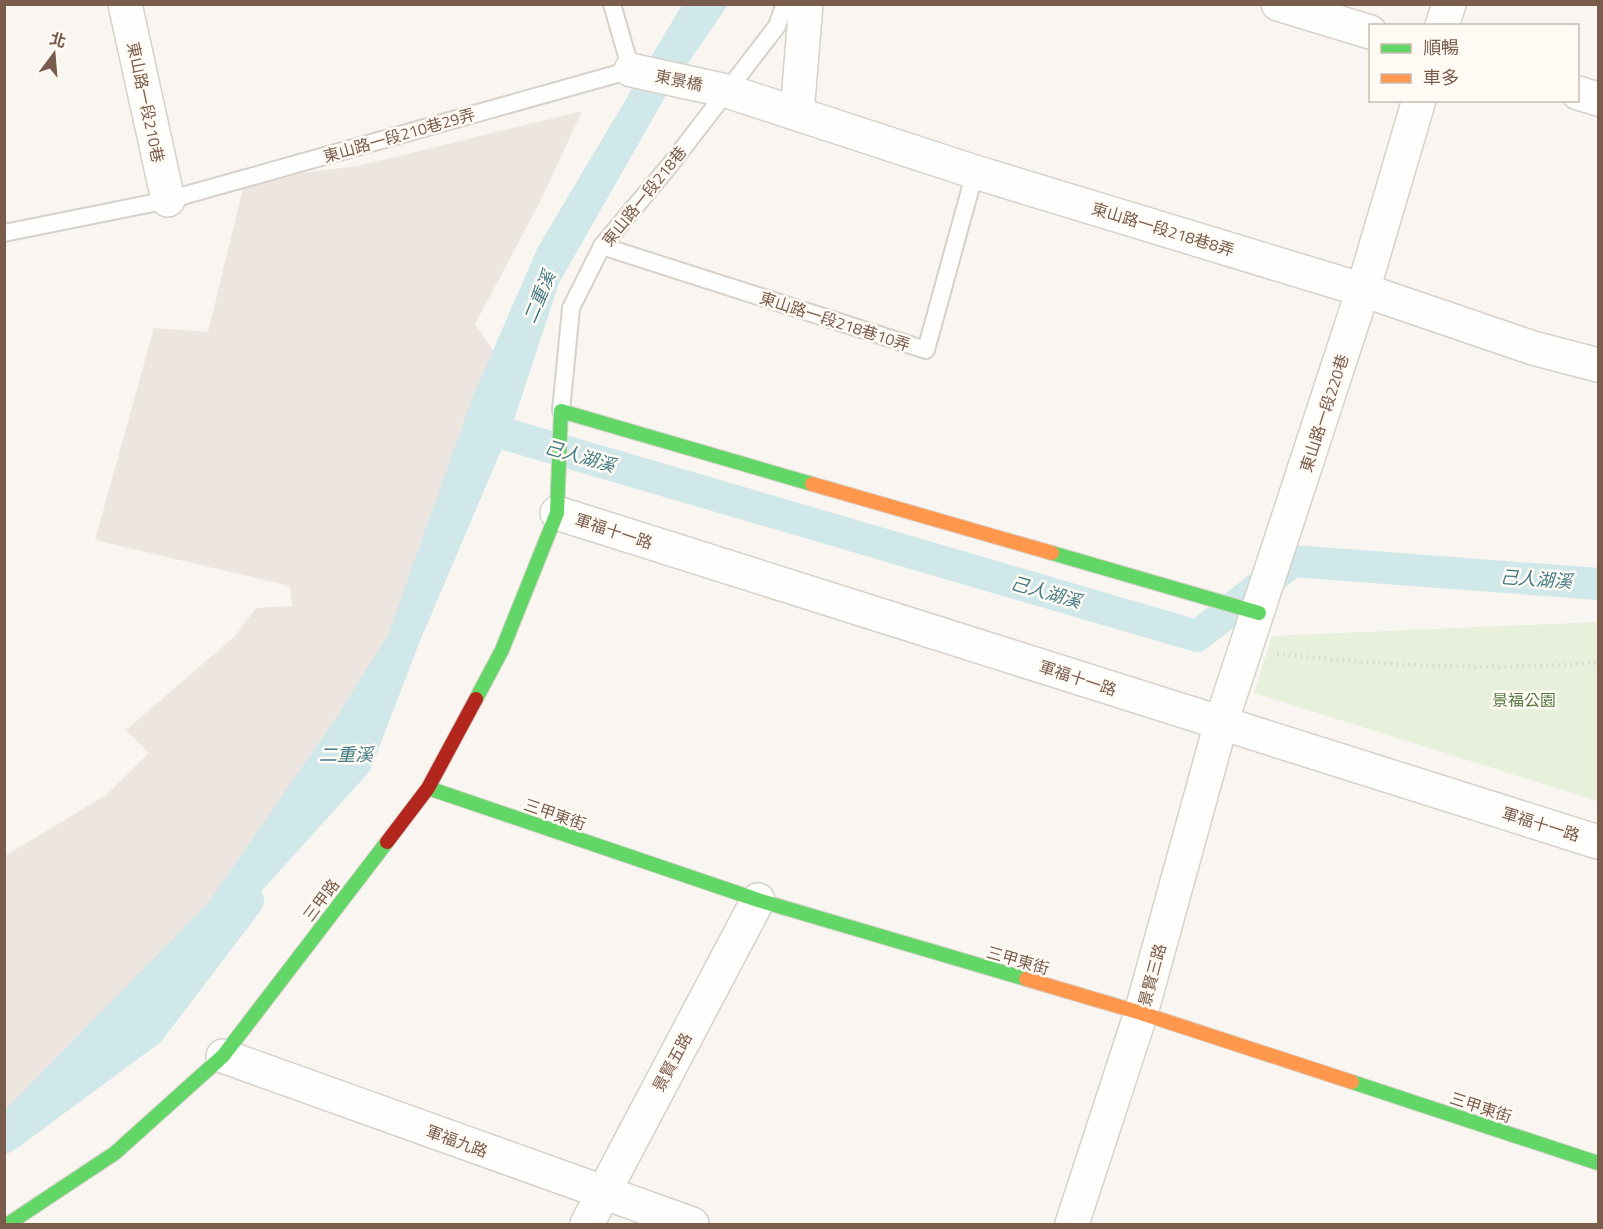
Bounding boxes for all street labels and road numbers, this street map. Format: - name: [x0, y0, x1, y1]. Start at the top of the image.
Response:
- street label: 東山路一段210巷: [121, 39, 171, 165]
- street label: 東景橋: [653, 63, 705, 97]
- street label: 東山路一段210巷29弄: [320, 102, 478, 168]
- street label: 東山路一段218巷: [596, 141, 692, 251]
- street label: 東山路一段218巷8弄: [1089, 196, 1237, 262]
- street label: 東山路一段218巷10弄: [757, 285, 913, 357]
- street label: 東山路一段220巷: [1294, 351, 1354, 475]
- street label: 軍福十一路: [572, 507, 656, 555]
- street label: 軍福十一路: [1036, 654, 1120, 702]
- street label: 三甲東街: [521, 792, 589, 836]
- street label: 軍福十一路: [1499, 801, 1583, 847]
- street label: 三甲路: [297, 874, 345, 926]
- street label: 三甲東街: [984, 940, 1052, 980]
- street label: 景賢三路: [1132, 941, 1172, 1009]
- street label: 景賢五路: [646, 1028, 698, 1096]
- street label: 三甲東街: [1447, 1086, 1515, 1128]
- street label: 軍福九路: [423, 1119, 491, 1163]

